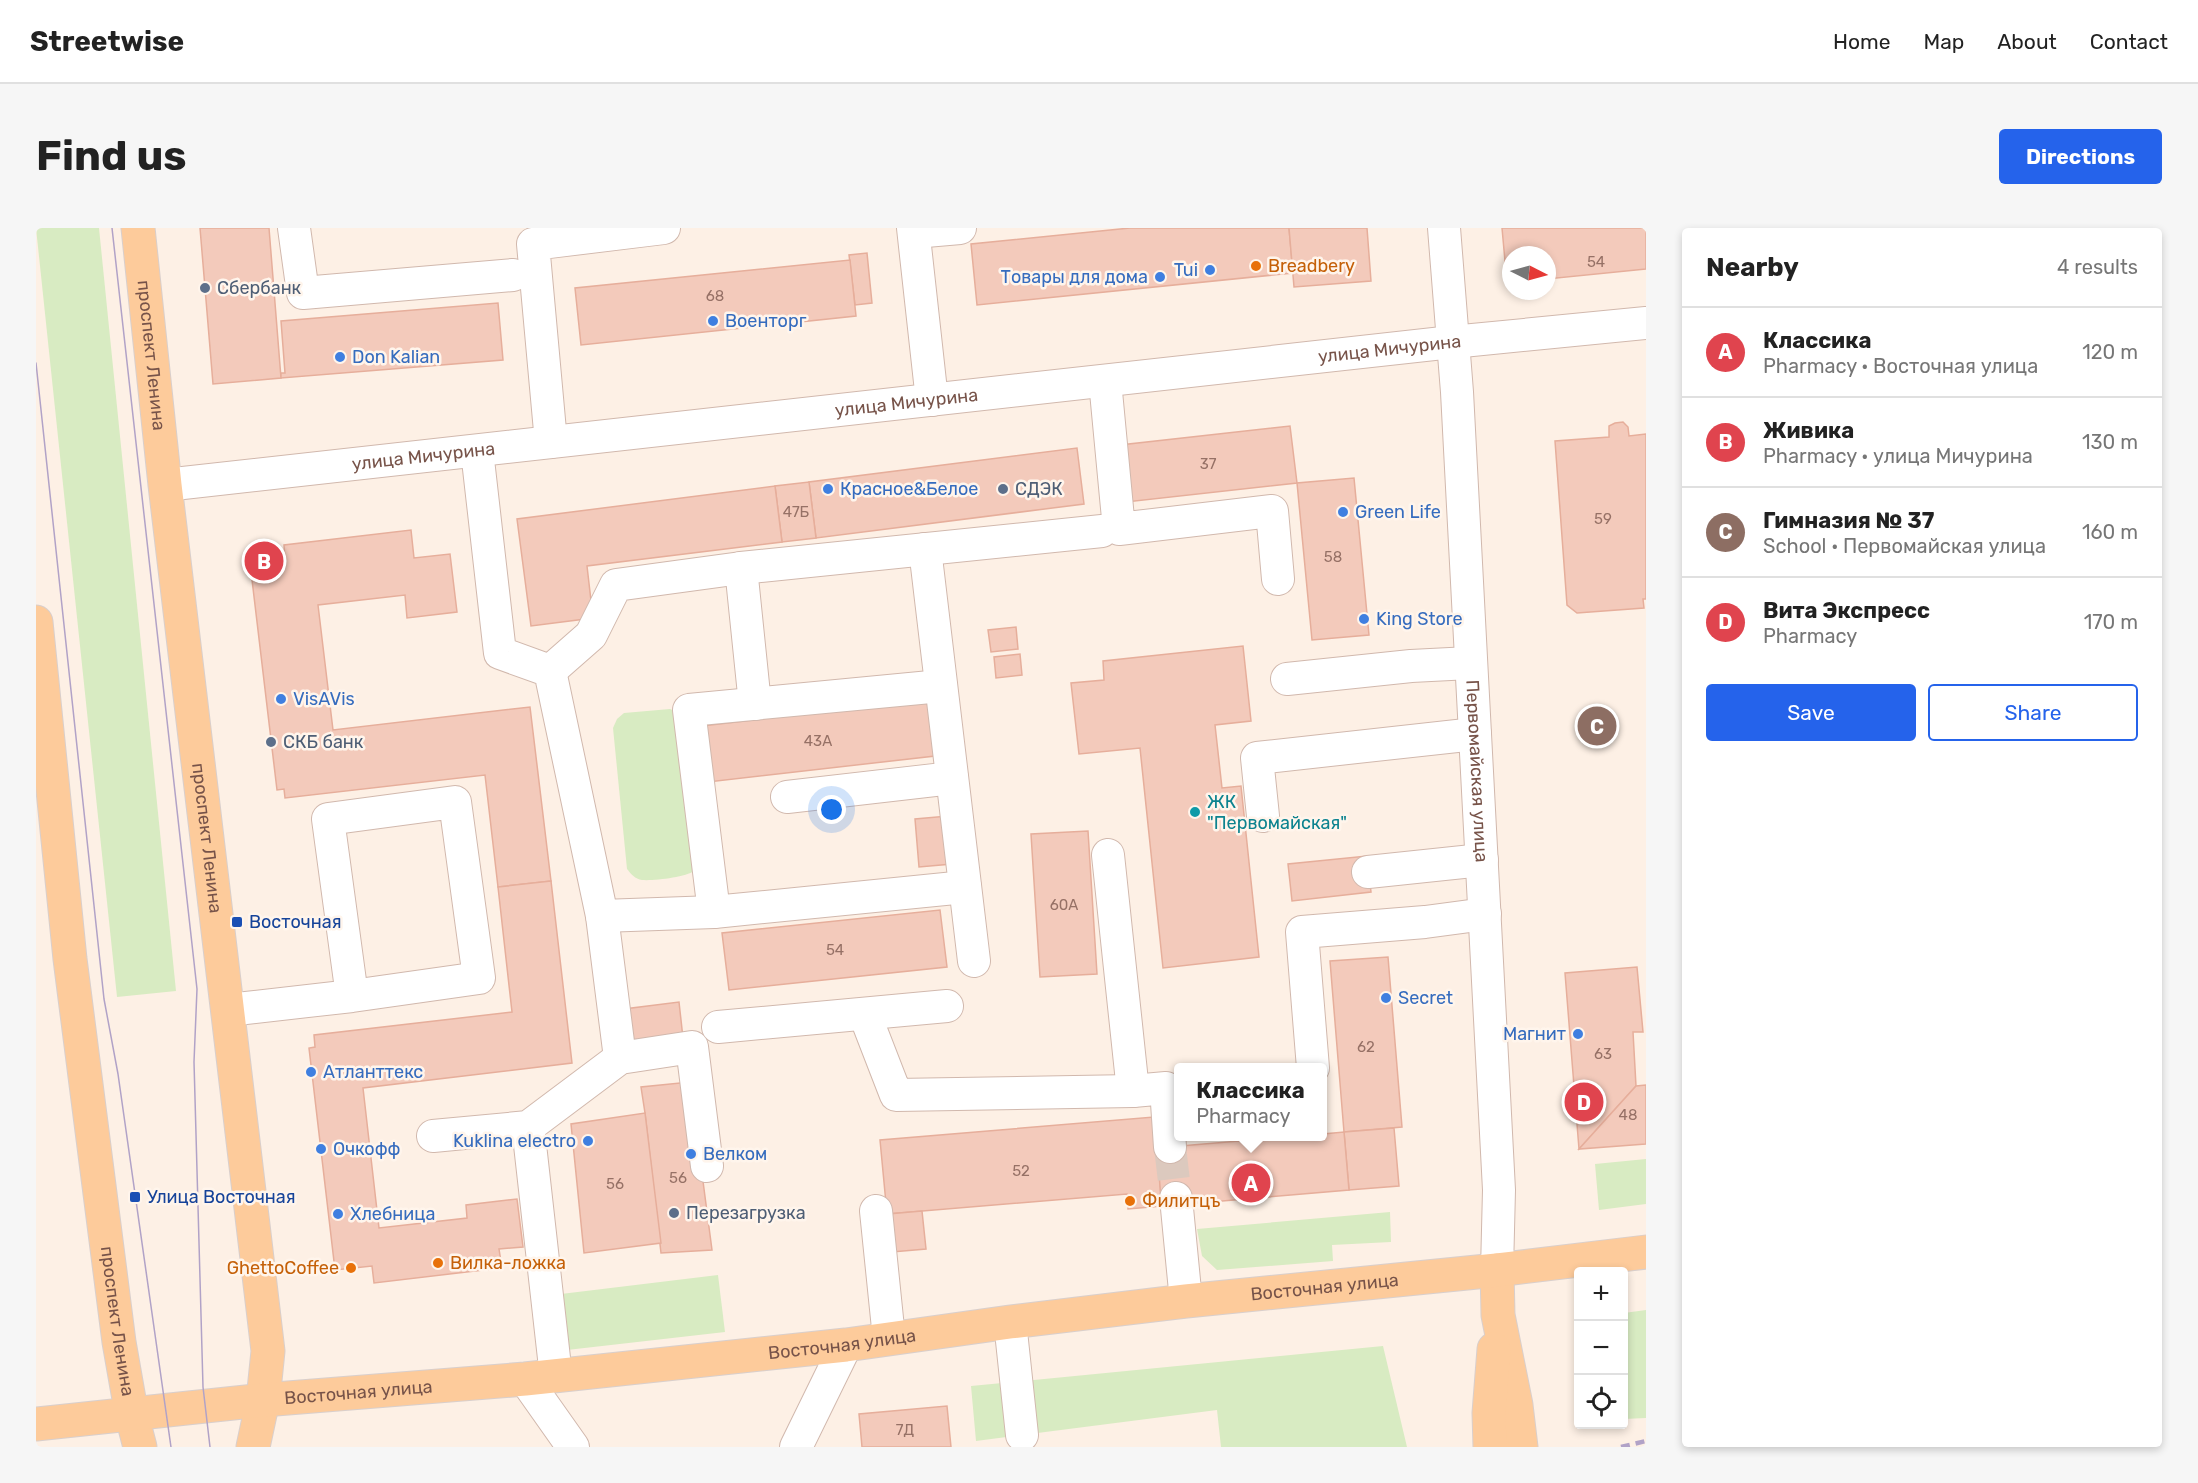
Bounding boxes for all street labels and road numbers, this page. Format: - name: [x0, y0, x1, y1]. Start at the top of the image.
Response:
- street label: проспект Ленина: [133, 279, 170, 432]
- street label: улица Мичурина: [1317, 330, 1462, 368]
- street label: улица Мичурина: [834, 384, 979, 421]
- street label: улица Мичурина: [351, 437, 496, 475]
- street label: Первомайская улица: [1461, 679, 1493, 863]
- street label: проспект Ленина: [187, 762, 227, 915]
- street label: проспект Ленина: [96, 1245, 139, 1398]
- street label: Восточная улица: [1249, 1269, 1400, 1306]
- street label: Восточная улица: [767, 1324, 917, 1364]
- street label: Восточная улица: [283, 1375, 433, 1409]

